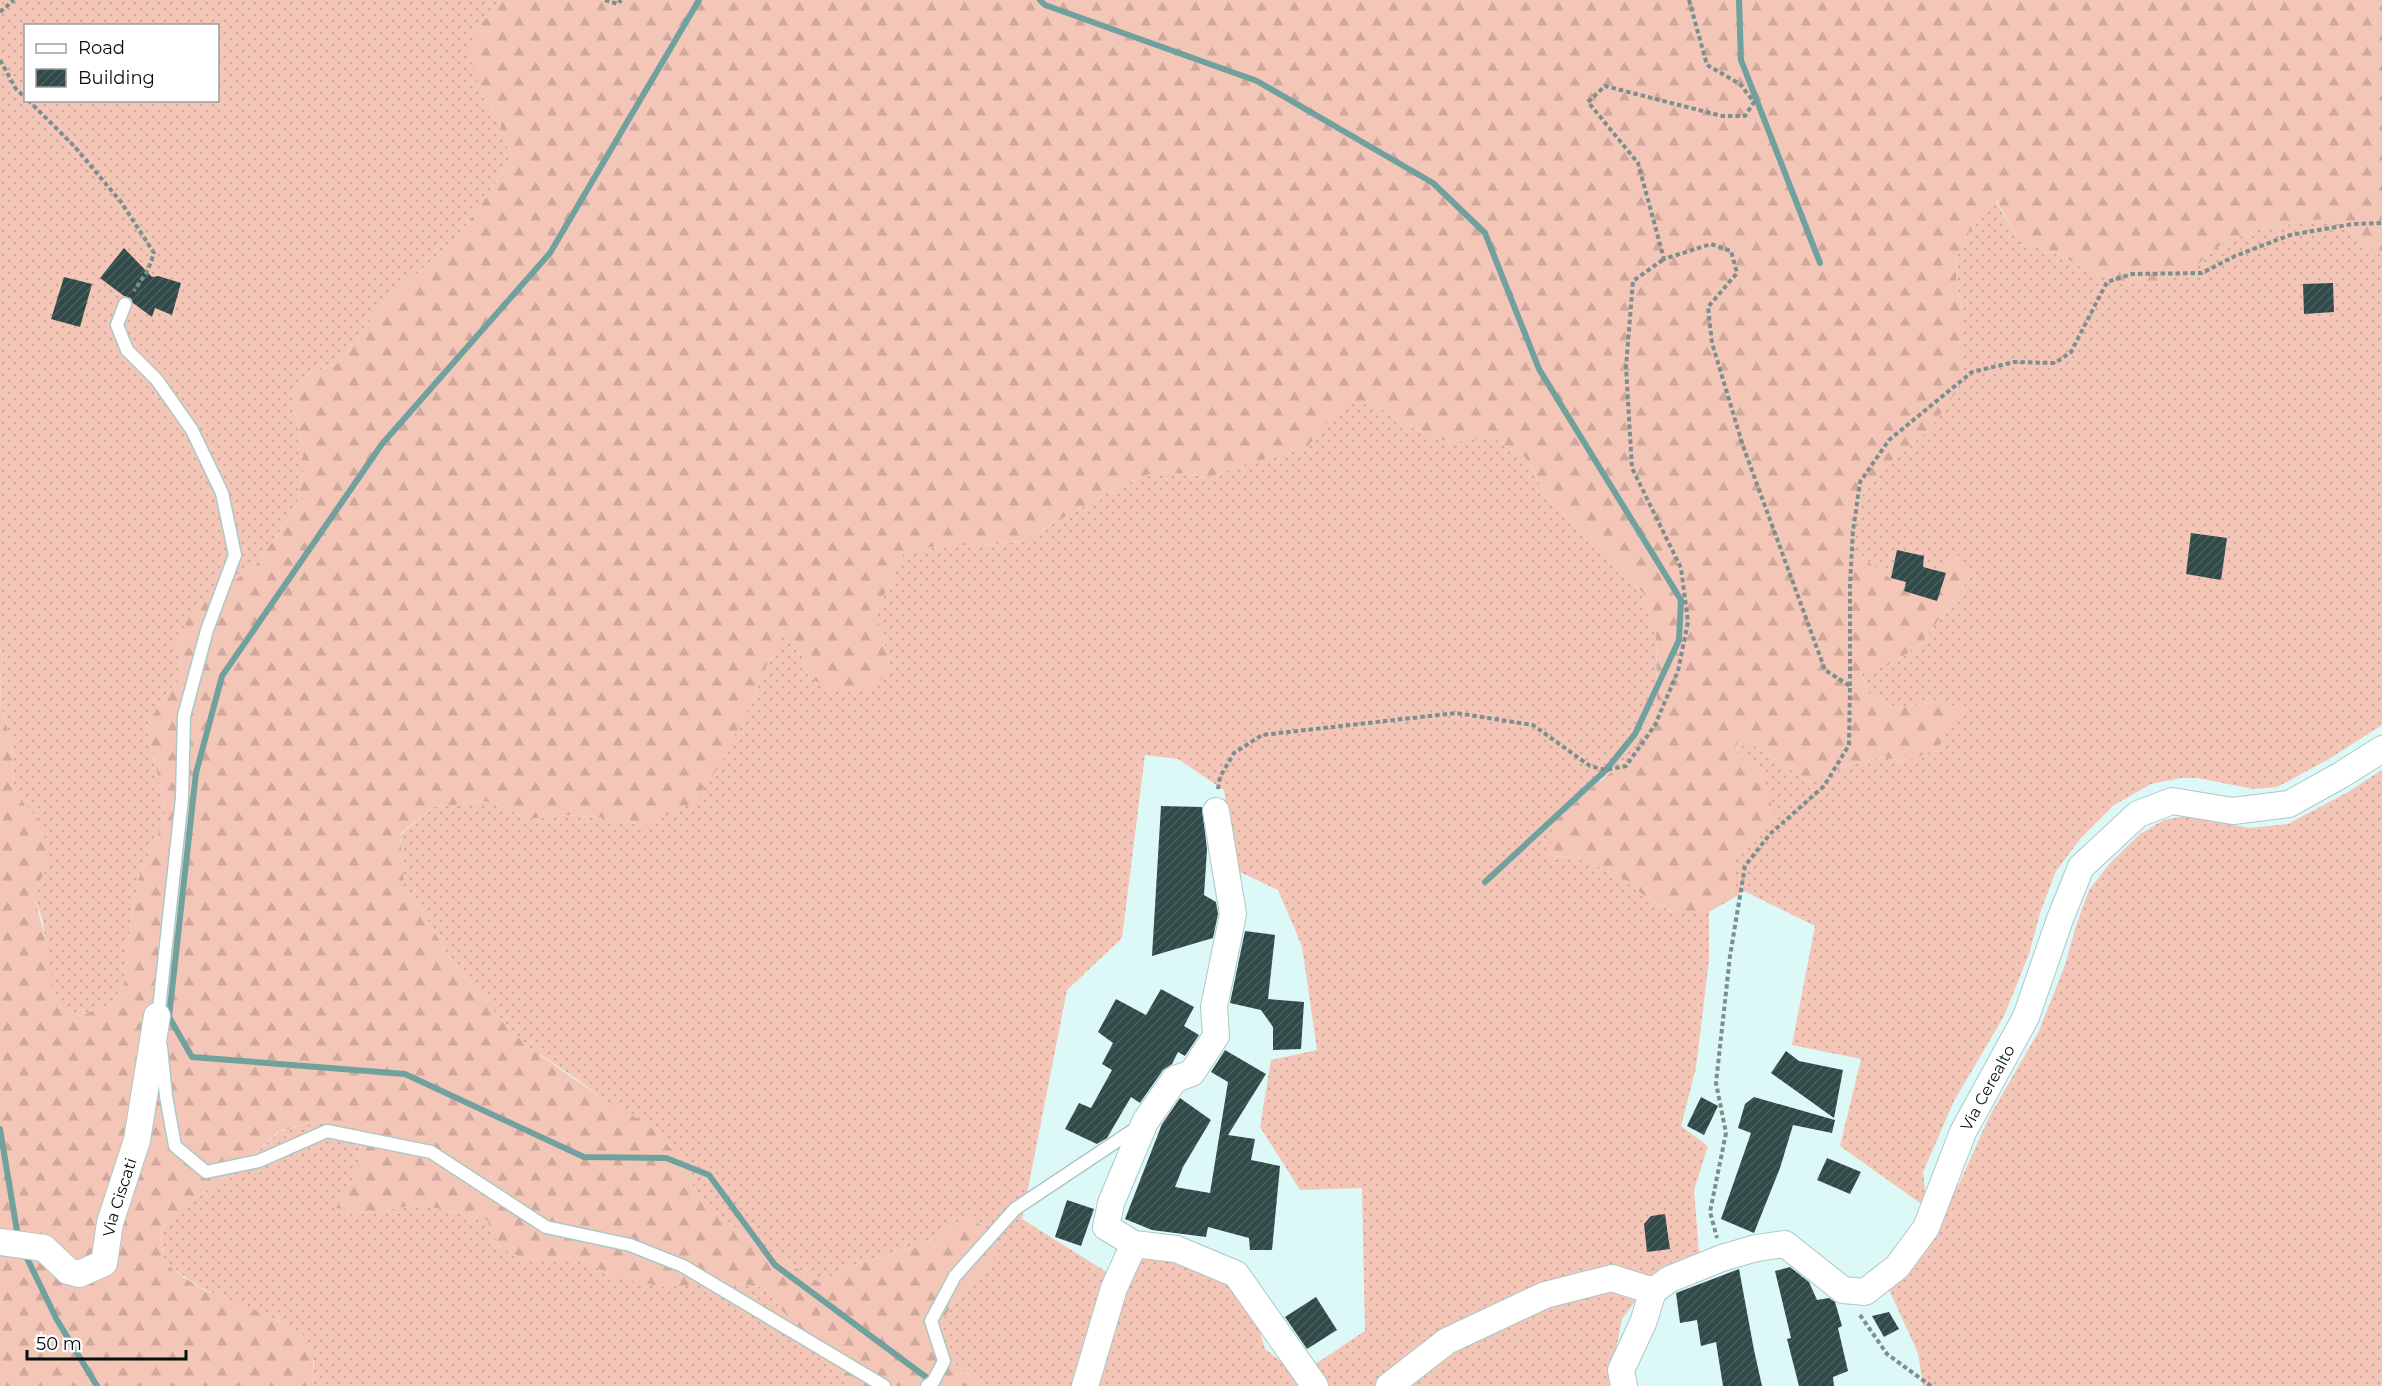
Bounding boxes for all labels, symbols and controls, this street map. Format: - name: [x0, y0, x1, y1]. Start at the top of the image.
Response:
- legend: [24, 24, 219, 102]
- text: Road: [78, 37, 125, 59]
- text: Building: [78, 67, 155, 89]
- street label: Via Cerealto: [1956, 1041, 2018, 1134]
- street label: Via Ciscati: [99, 1155, 140, 1238]
- scale bar: [27, 1323, 186, 1361]
- text: 50 m: [36, 1333, 82, 1355]

